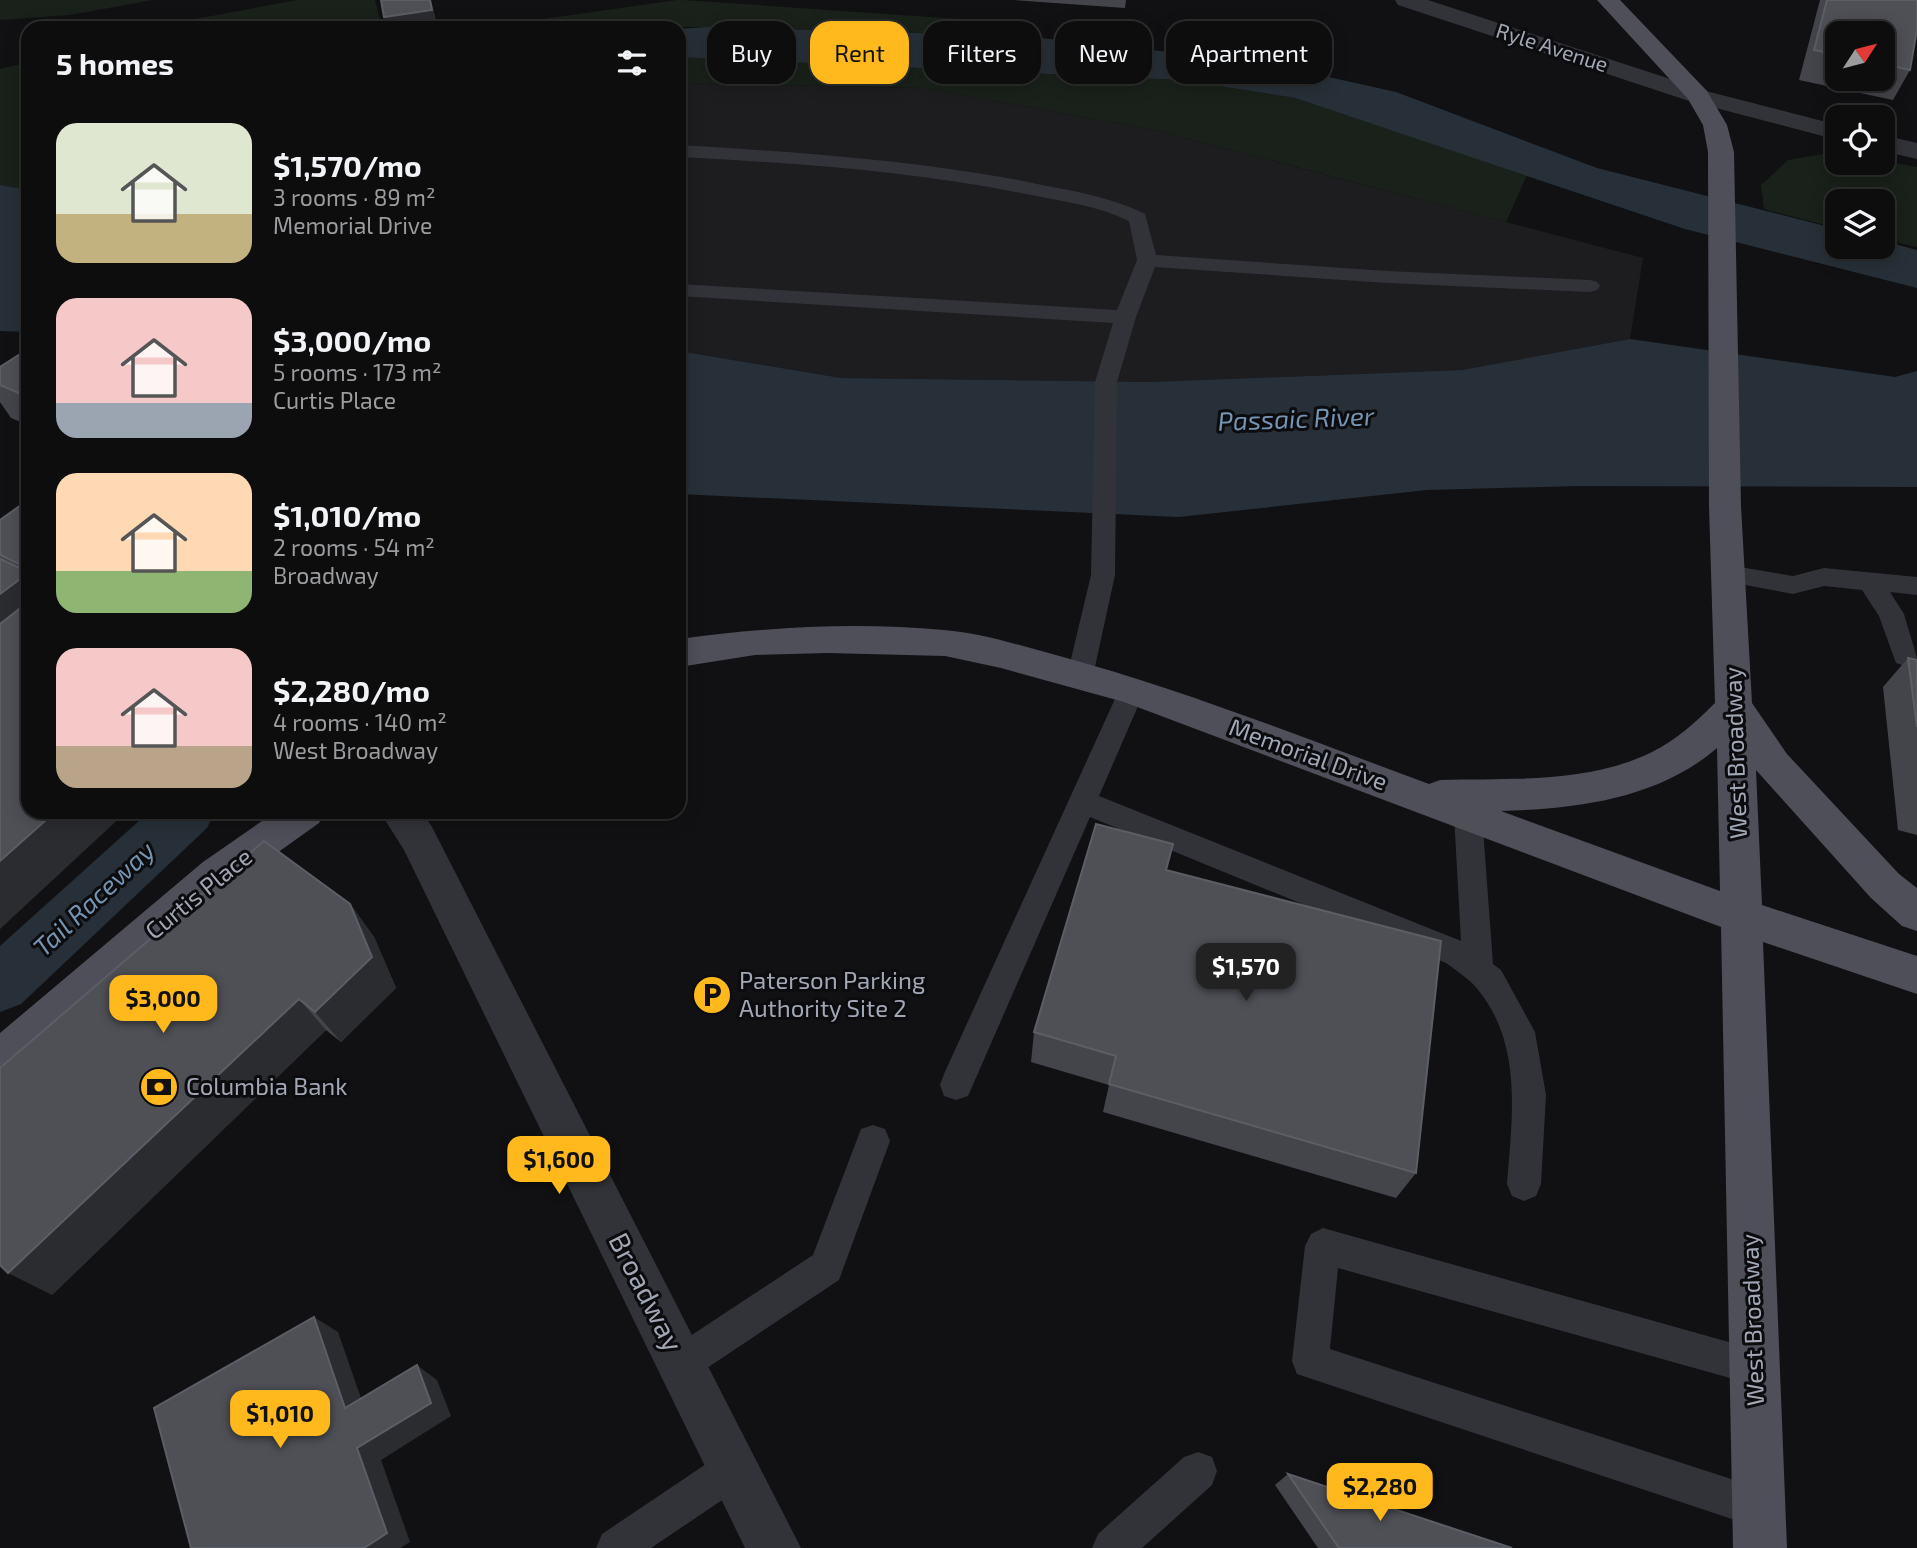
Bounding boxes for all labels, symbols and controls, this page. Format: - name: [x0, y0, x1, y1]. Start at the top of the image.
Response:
- street label: Ryle Avenue: [1493, 17, 1612, 76]
- chip: Buy: [707, 21, 796, 84]
- chip: Rent: [810, 21, 909, 84]
- chip: Filters: [923, 21, 1041, 84]
- chip: New: [1055, 21, 1152, 84]
- chip: Apartment: [1166, 21, 1332, 84]
- north arrow: [1825, 21, 1895, 91]
- map controls: [1825, 21, 1895, 259]
- icon: filters: [613, 44, 651, 82]
- text: 5 homes: [56, 45, 174, 81]
- button: locate: [1825, 105, 1895, 175]
- text: $1,570/mo: [273, 147, 422, 183]
- icon: home: [112, 151, 196, 235]
- text: 3 rooms · 89 m²: [273, 183, 435, 211]
- button: layers: [1825, 189, 1895, 259]
- text: Memorial Drive: [273, 211, 432, 239]
- text: $3,000/mo: [273, 322, 431, 358]
- icon: home: [112, 326, 196, 410]
- text: 5 rooms · 173 m²: [273, 358, 442, 386]
- text: Curtis Place: [273, 386, 396, 414]
- water label: Passaic River: [1217, 399, 1375, 436]
- text: $1,010/mo: [273, 497, 421, 533]
- icon: home: [112, 501, 196, 585]
- text: 2 rooms · 54 m²: [273, 533, 435, 561]
- text: Broadway: [273, 561, 379, 589]
- street label: West Broadway: [1717, 666, 1752, 840]
- text: $2,280/mo: [273, 672, 430, 708]
- icon: home: [112, 676, 196, 760]
- text: 4 rooms · 140 m²: [273, 708, 447, 736]
- street label: Memorial Drive: [1225, 712, 1392, 796]
- text: West Broadway: [273, 736, 438, 764]
- water label: Tail Raceway: [26, 834, 161, 963]
- street label: Curtis Place: [139, 841, 257, 945]
- pin: $1,570: [1189, 944, 1303, 1003]
- text: $1,570: [1212, 952, 1280, 980]
- place label: Paterson Parking Authority Site 2: [739, 965, 925, 1022]
- parking icon: Paterson Parking Authority Site 2: [691, 974, 733, 1016]
- pin: $3,000: [106, 976, 220, 1035]
- text: $3,000: [125, 984, 201, 1012]
- bank icon: Columbia Bank: [138, 1066, 180, 1108]
- place label: Columbia Bank: [186, 1071, 348, 1100]
- pin: $1,600: [502, 1136, 616, 1196]
- text: $1,600: [523, 1145, 595, 1173]
- street label: Broadway: [603, 1226, 691, 1357]
- street label: West Broadway: [1734, 1233, 1769, 1407]
- pin: $1,010: [223, 1390, 337, 1450]
- text: $1,010: [246, 1399, 314, 1427]
- pin: $2,280: [1323, 1464, 1437, 1523]
- text: $2,280: [1343, 1472, 1417, 1500]

